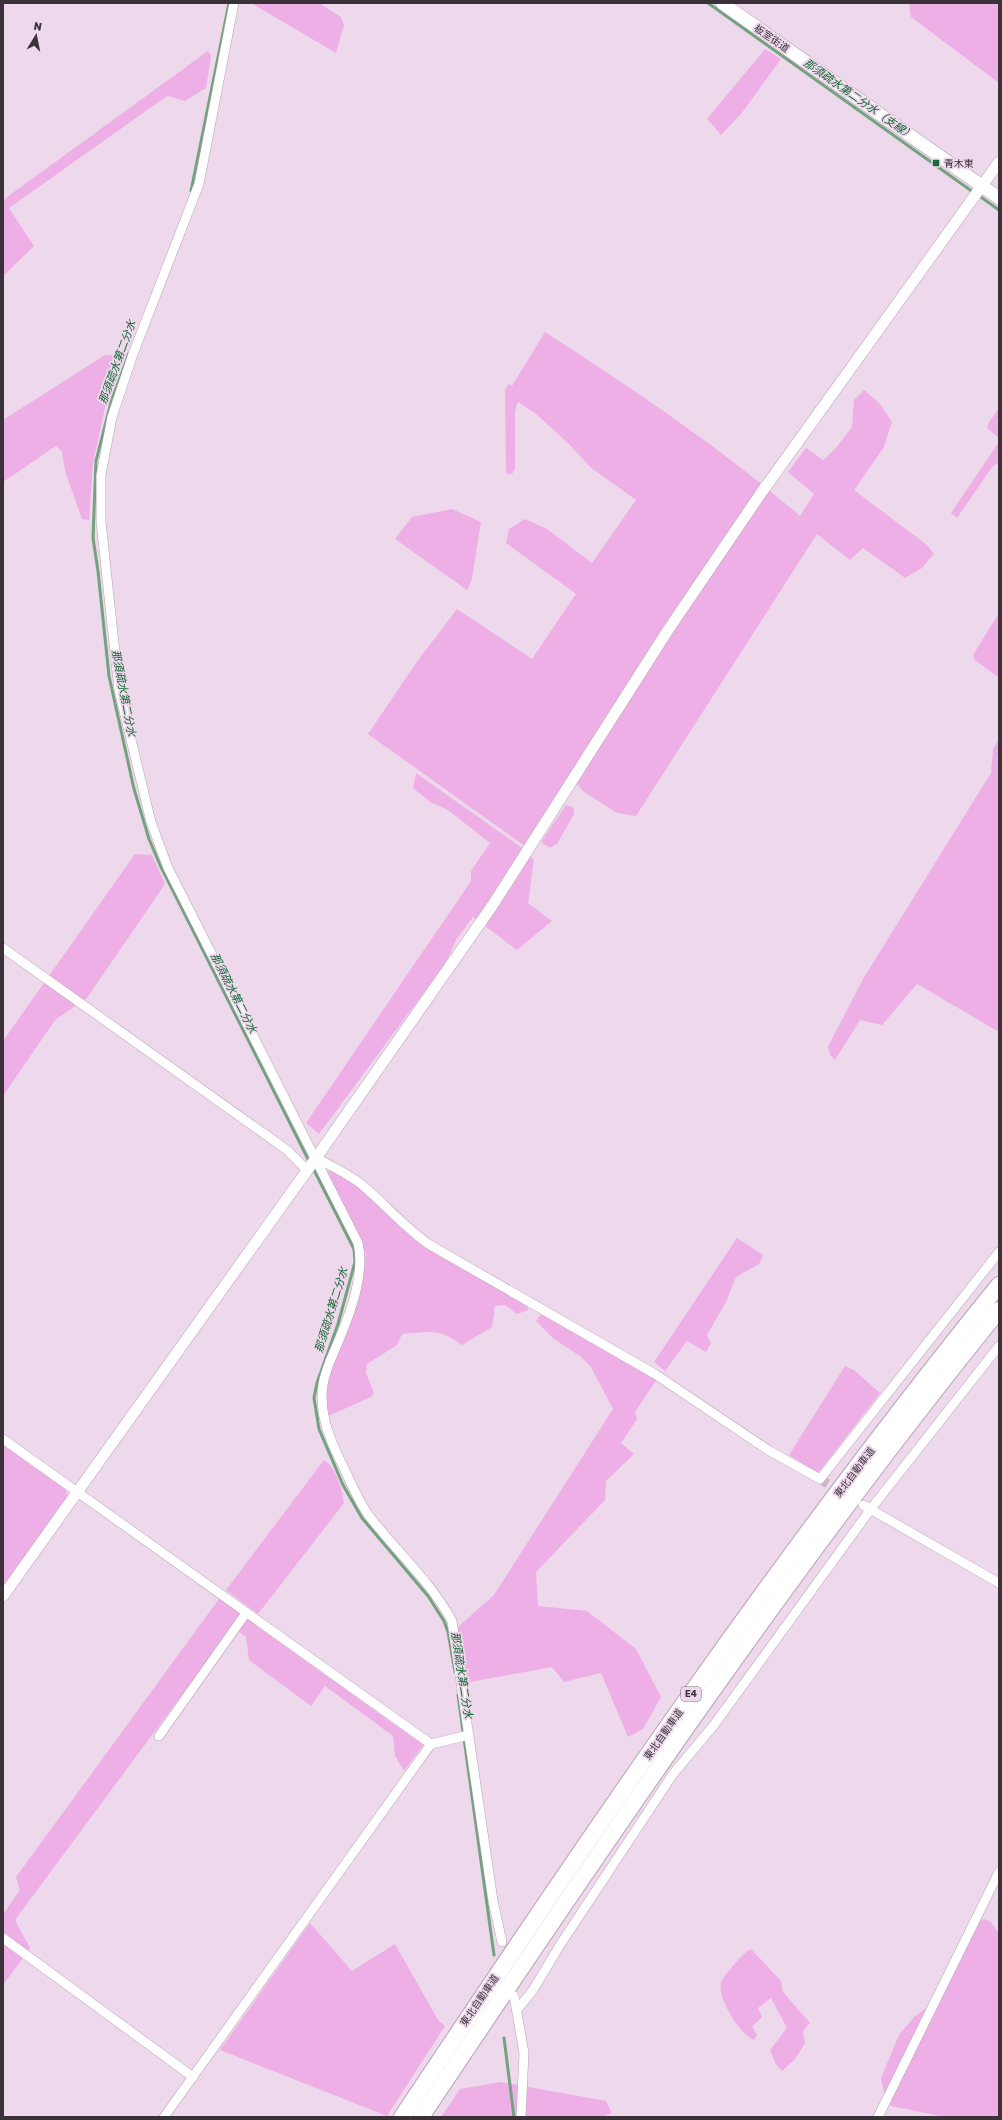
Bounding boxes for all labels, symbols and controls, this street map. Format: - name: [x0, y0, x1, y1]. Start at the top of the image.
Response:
- north arrow: [16, 16, 56, 56]
- text: N: [33, 20, 43, 34]
- street label: 板室街道: [752, 22, 791, 55]
- water label: 那須疏水第二分水（支線）: [801, 56, 917, 143]
- marker: 青木東: [931, 158, 941, 168]
- place label: 青木東: [944, 158, 974, 170]
- water label: 那須疏水第二分水: [96, 318, 139, 406]
- water label: 那須疏水第二分水: [109, 649, 138, 739]
- water label: 那須疏水第二分水: [208, 951, 260, 1036]
- water label: 那須疏水第二分水: [312, 1265, 351, 1354]
- street label: 東北自動車道: [832, 1445, 878, 1500]
- water label: 那須疏水第二分水: [448, 1631, 475, 1721]
- road number: E4: [681, 1687, 701, 1701]
- street label: 東北自動車道: [642, 1707, 686, 1763]
- street label: 東北自動車道: [458, 1972, 502, 2029]

